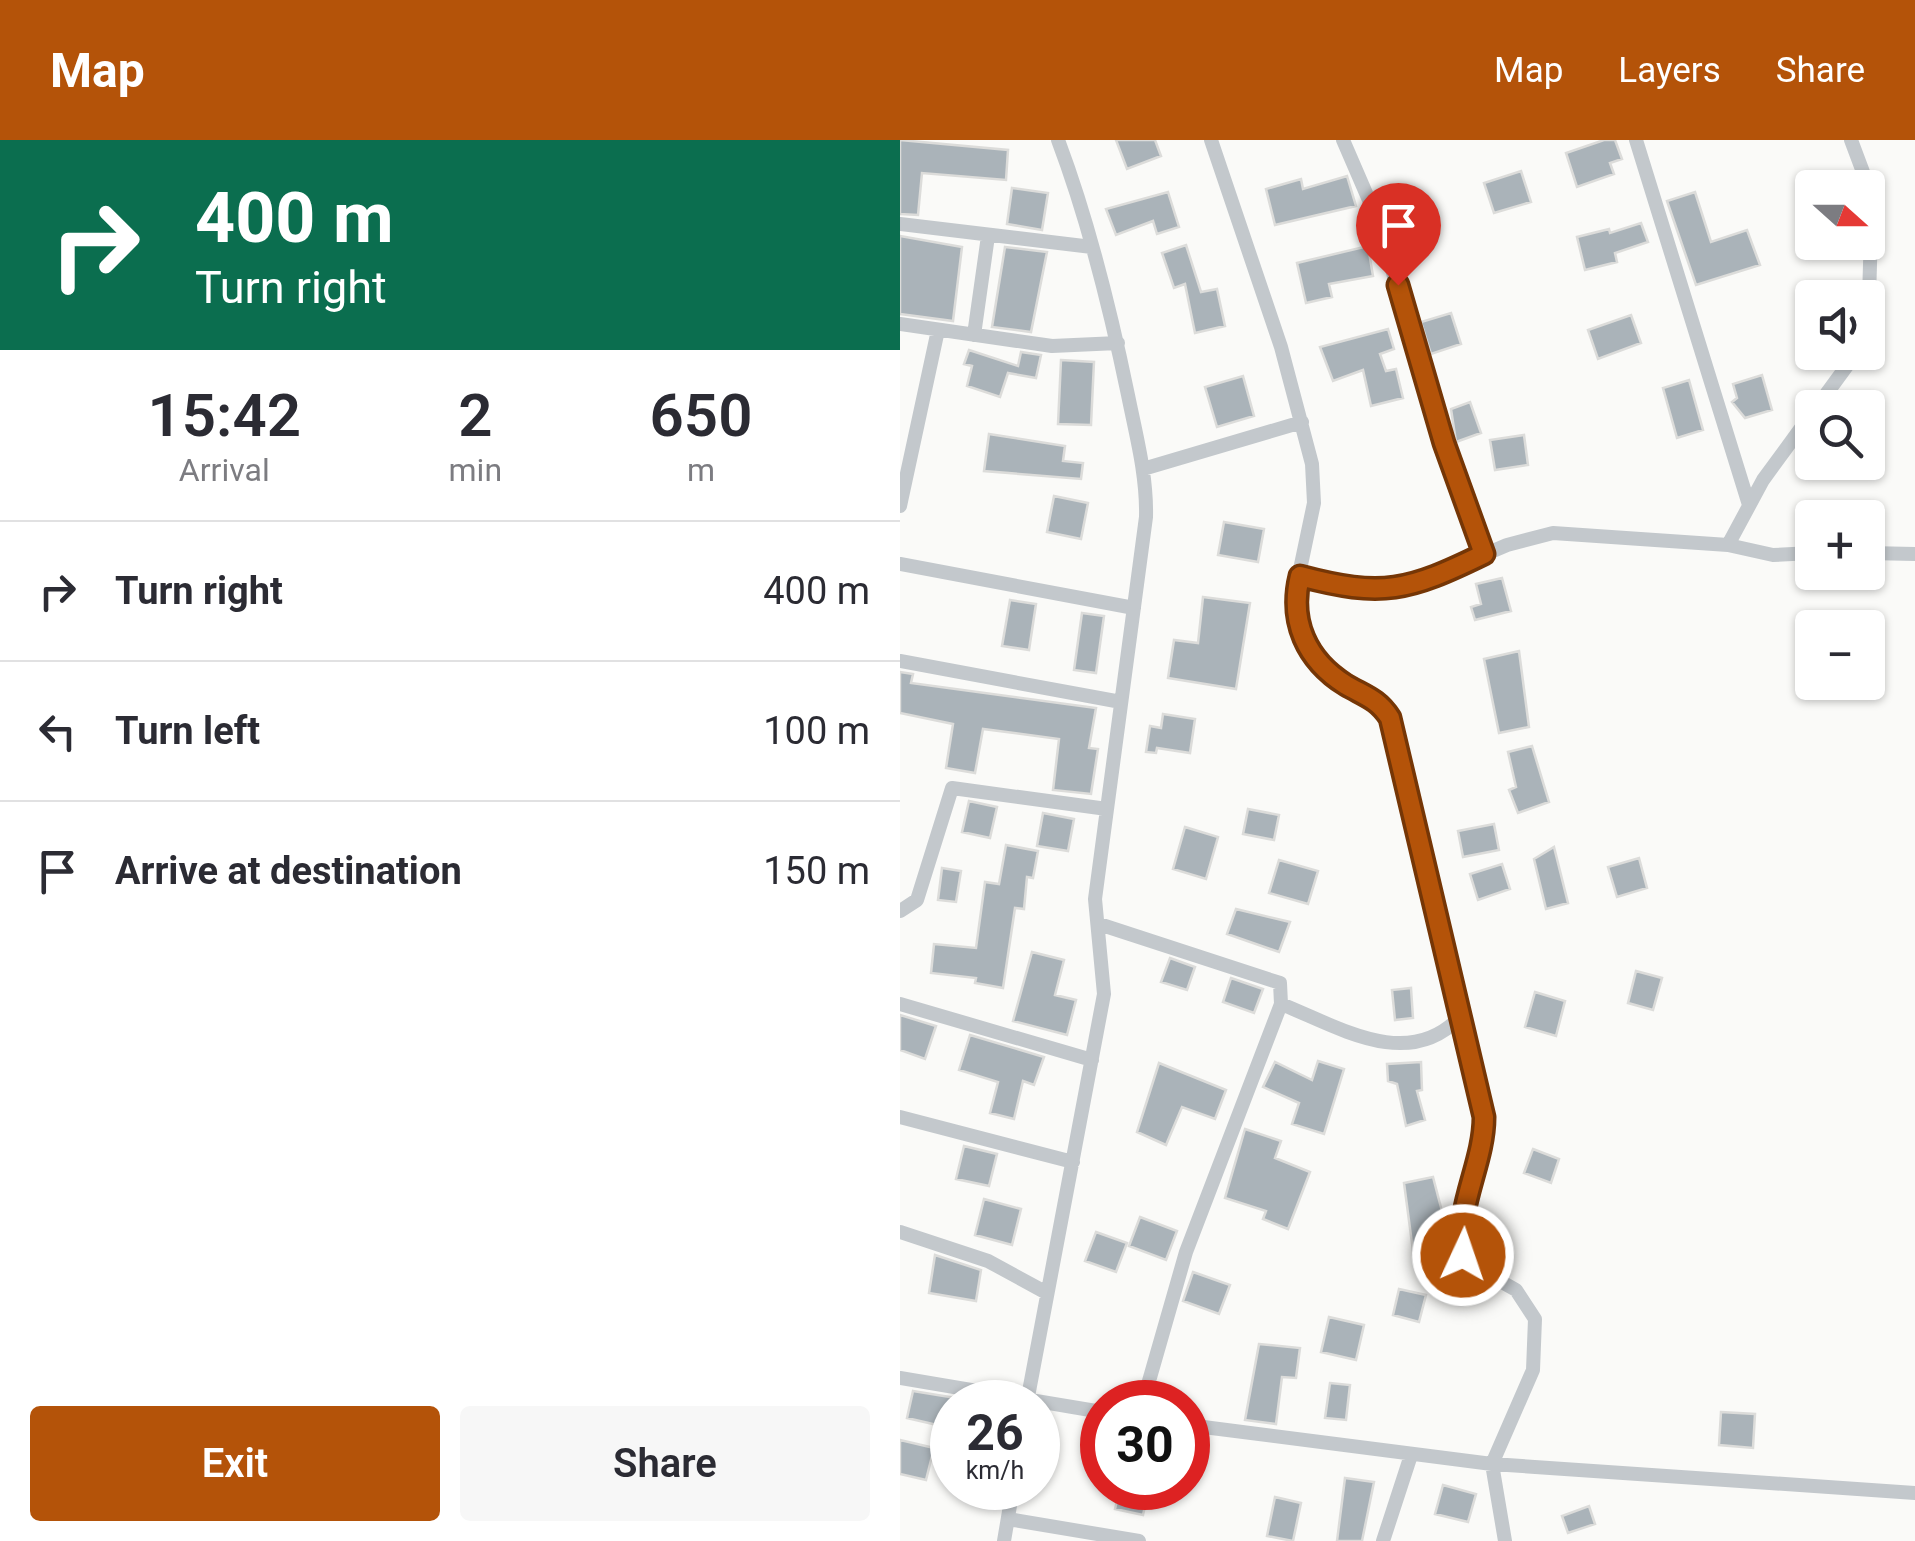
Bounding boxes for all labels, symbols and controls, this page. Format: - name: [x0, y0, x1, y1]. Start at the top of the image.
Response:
- text: Map: [50, 42, 145, 99]
- text: Map: [1494, 50, 1563, 91]
- text: Layers: [1618, 50, 1721, 91]
- text: Share: [1776, 50, 1865, 91]
- north arrow: [1795, 170, 1885, 260]
- map controls: [1795, 170, 1885, 700]
- text: 400 m: [195, 177, 394, 259]
- icon: right: [30, 180, 160, 310]
- pin: [1356, 183, 1441, 286]
- icon: arrive: [1371, 198, 1426, 253]
- text: Turn right: [195, 261, 387, 314]
- button: sound: [1795, 280, 1885, 370]
- text: 15:42: [148, 380, 301, 451]
- text: 2: [458, 380, 492, 451]
- text: 650: [650, 380, 752, 451]
- button: search: [1795, 390, 1885, 480]
- text: Arrival: [179, 451, 270, 489]
- text: min: [449, 451, 502, 489]
- text: m: [687, 451, 715, 489]
- button: +: [1795, 500, 1885, 590]
- icon: right: [30, 564, 85, 619]
- text: Turn right: [115, 569, 283, 613]
- text: 400 m: [763, 569, 870, 613]
- button: −: [1795, 610, 1885, 700]
- icon: left: [30, 704, 85, 759]
- text: Turn left: [115, 709, 260, 753]
- text: 100 m: [763, 709, 870, 753]
- icon: arrive: [30, 844, 85, 899]
- text: Arrive at destination: [115, 849, 462, 893]
- text: 150 m: [763, 849, 870, 893]
- position arrow: [1411, 1203, 1515, 1307]
- speed limit sign: 30: [1080, 1380, 1210, 1510]
- text: 26: [966, 1404, 1024, 1462]
- button: Exit: [30, 1406, 440, 1521]
- button: Share: [460, 1406, 870, 1521]
- text: km/h: [966, 1456, 1024, 1485]

